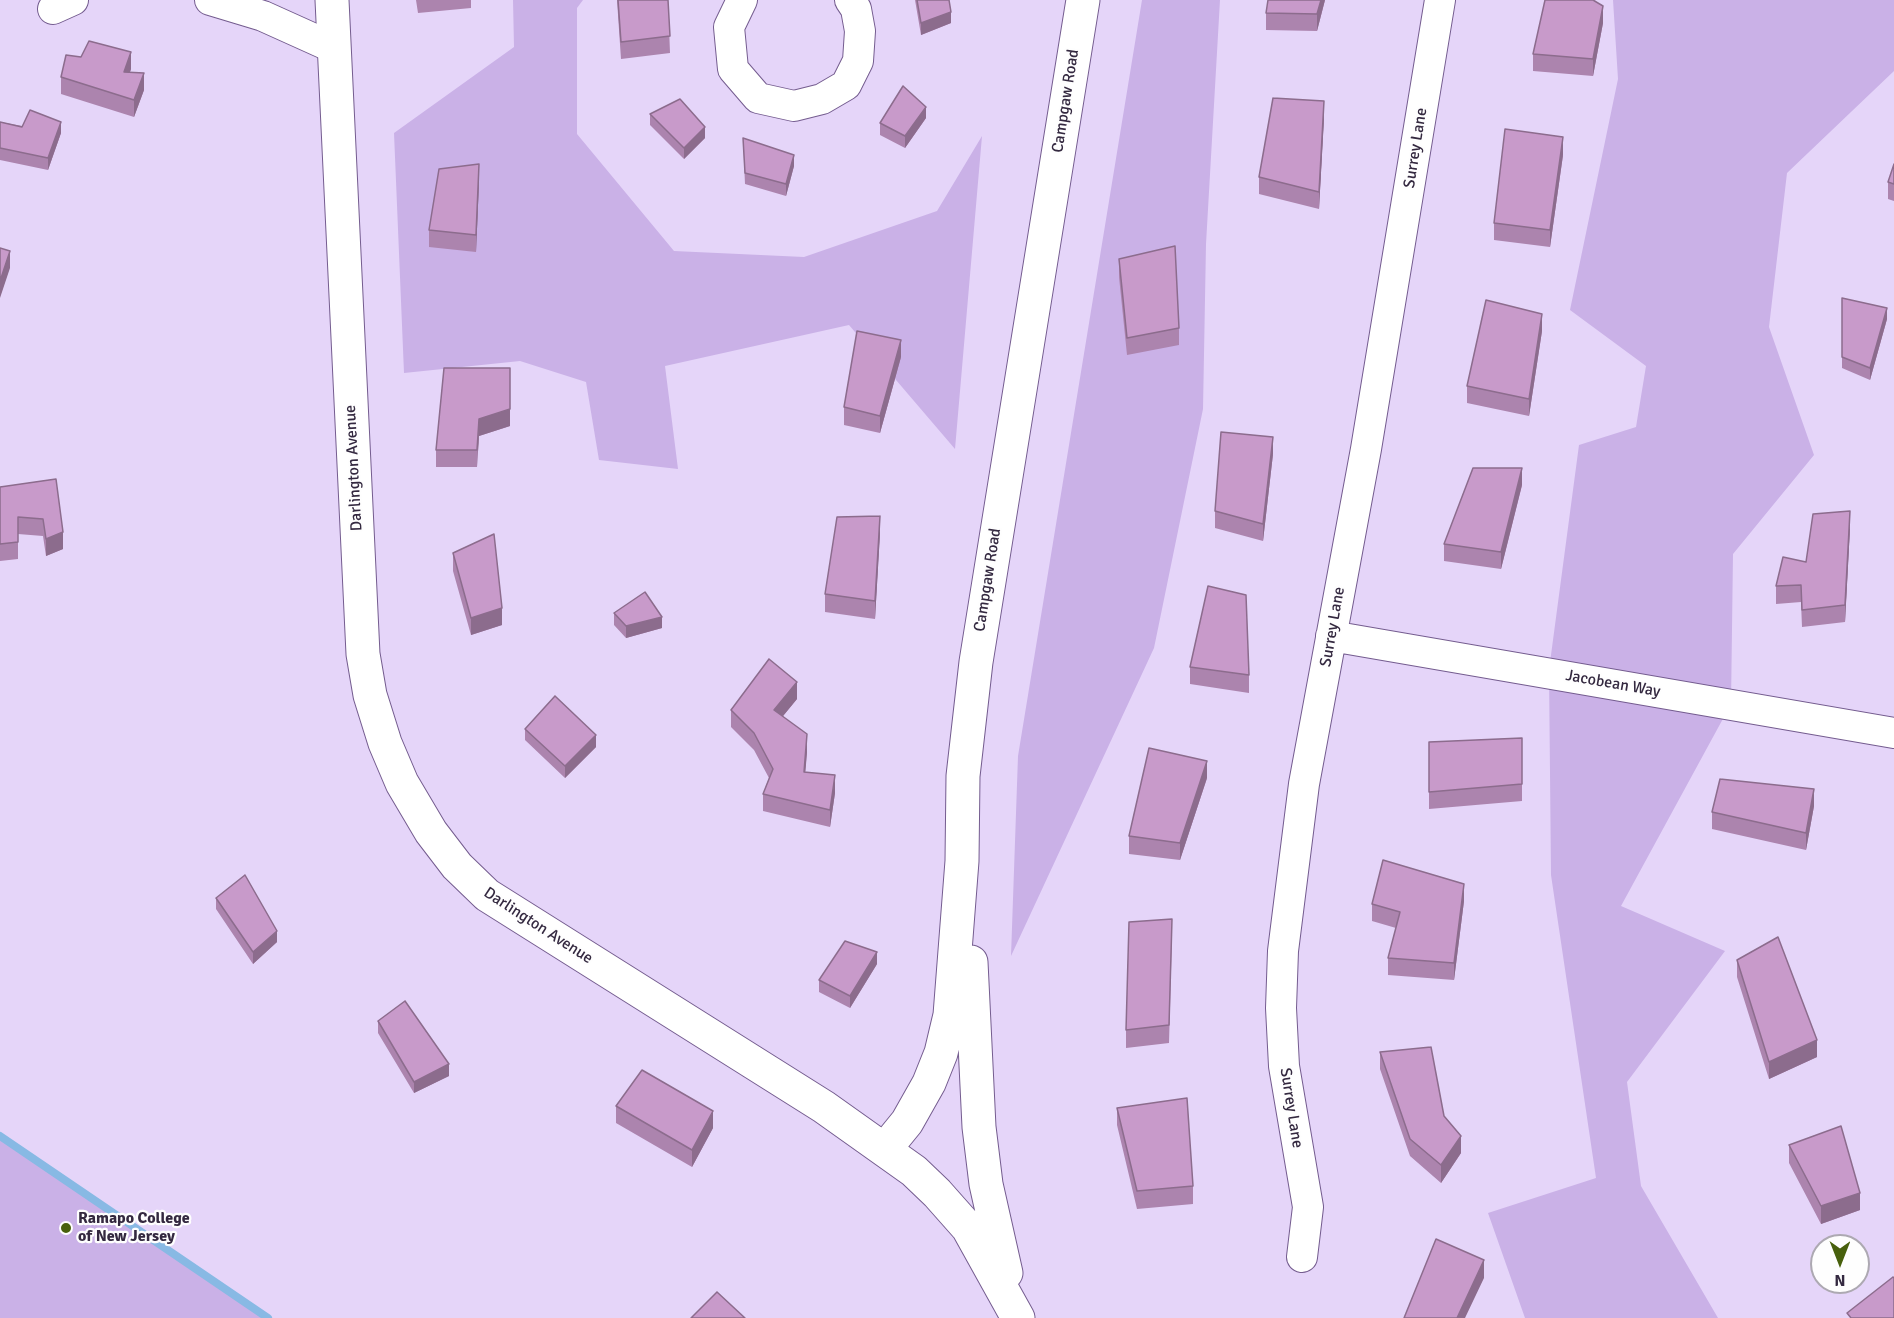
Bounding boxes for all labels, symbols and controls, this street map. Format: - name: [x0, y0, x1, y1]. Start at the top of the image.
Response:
- street label: Campgaw Road: [1048, 48, 1084, 154]
- street label: Surrey Lane: [1400, 107, 1432, 189]
- street label: Darlington Avenue: [341, 404, 367, 532]
- street label: Campgaw Road: [970, 527, 1006, 633]
- street label: Surrey Lane: [1317, 585, 1349, 669]
- street label: Jacobean Way: [1564, 666, 1662, 702]
- street label: Darlington Avenue: [480, 884, 596, 968]
- street label: Surrey Lane: [1275, 1067, 1307, 1149]
- place label: Ramapo College of New Jersey: [78, 1209, 190, 1247]
- marker: Ramapo College of New Jersey: [59, 1221, 73, 1235]
- north arrow: [1810, 1234, 1870, 1294]
- text: N: [1834, 1270, 1846, 1290]

